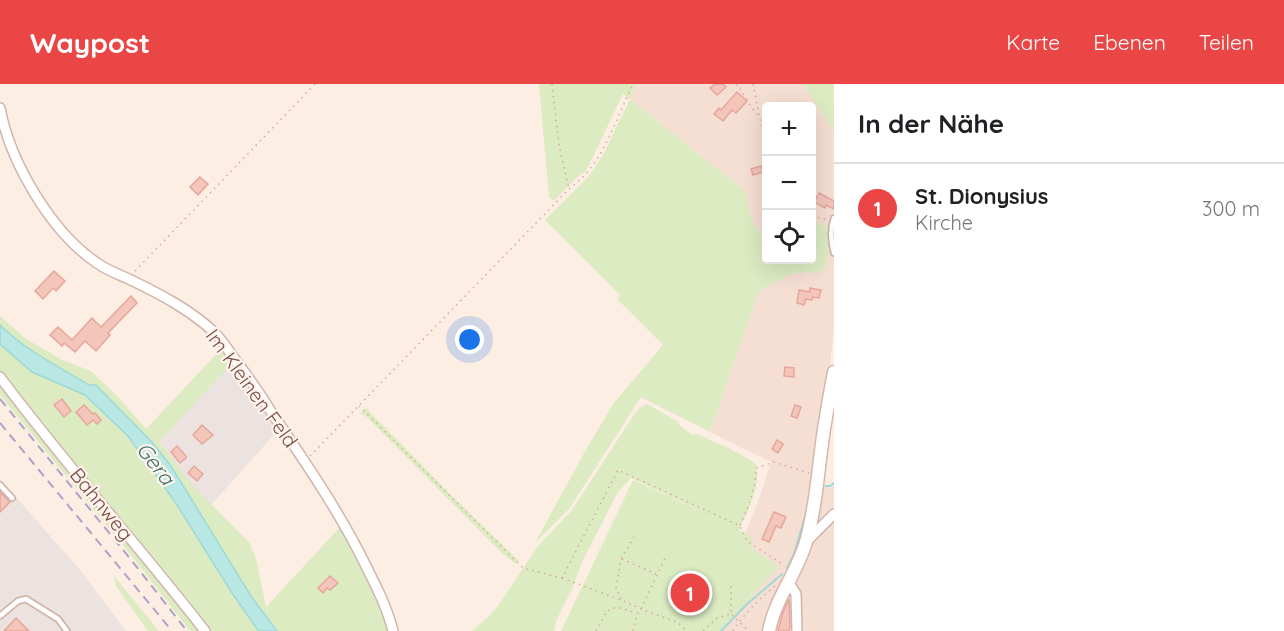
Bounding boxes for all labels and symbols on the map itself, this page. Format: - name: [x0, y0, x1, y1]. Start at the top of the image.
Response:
- street label: Im Kleinen Feld: [200, 324, 304, 452]
- your location: [455, 325, 484, 354]
- water label: Gera: [131, 436, 181, 491]
- street label: Bahnweg: [65, 462, 139, 546]
- pin: 1: [670, 570, 710, 616]

